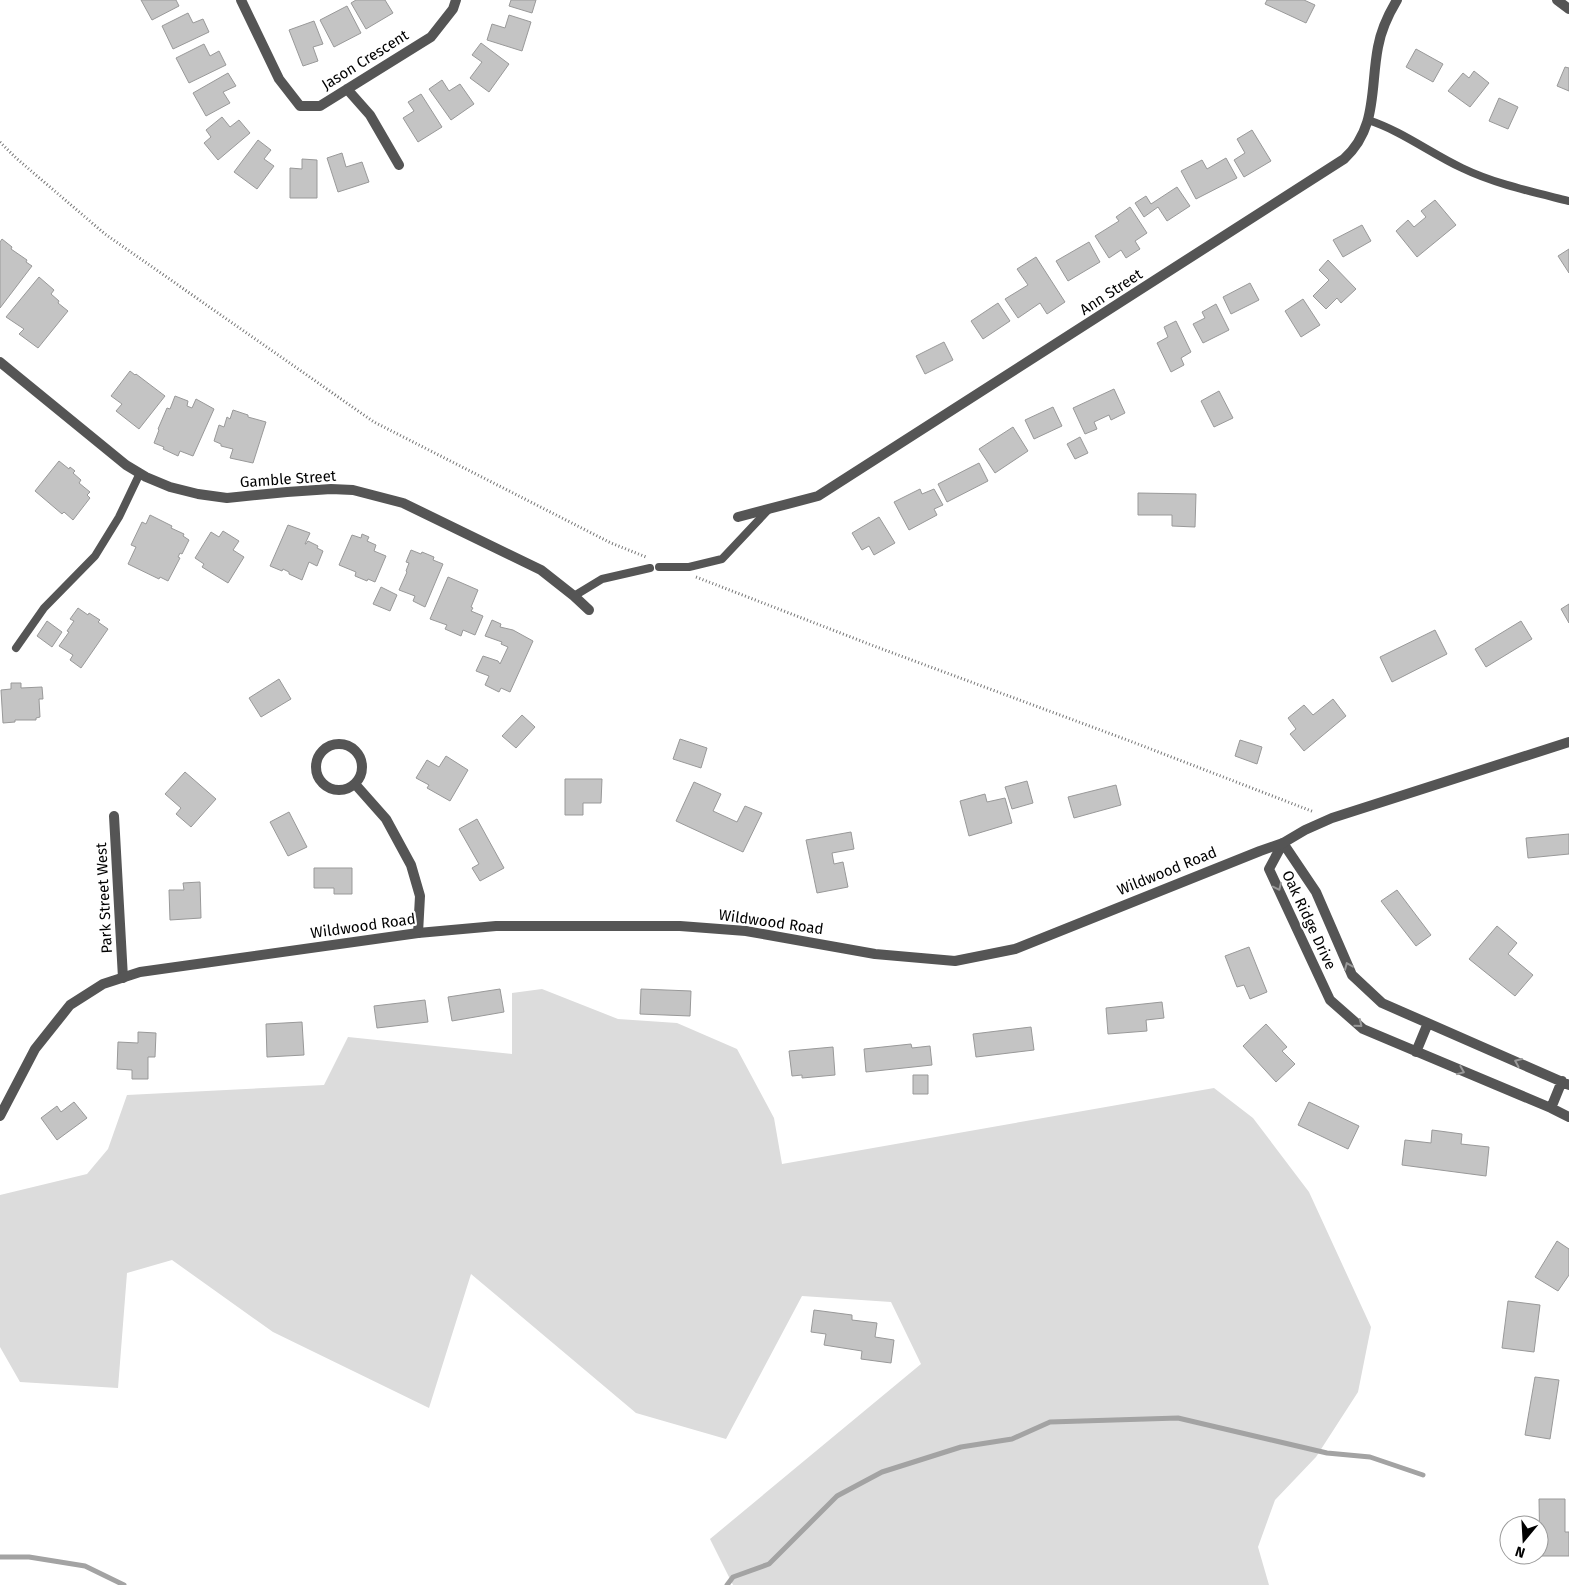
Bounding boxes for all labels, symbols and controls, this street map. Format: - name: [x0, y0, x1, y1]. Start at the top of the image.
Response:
- street label: Jason Crescent: [318, 26, 412, 94]
- street label: Ann Street: [1076, 265, 1146, 319]
- street label: Gamble Street: [239, 467, 337, 491]
- street label: Park Street West: [92, 842, 116, 954]
- street label: Wildwood Road: [1115, 843, 1219, 899]
- street label: Oak Ridge Drive: [1278, 868, 1340, 972]
- one-way arrow: [1271, 882, 1282, 891]
- street label: Wildwood Road: [717, 906, 825, 938]
- street label: Wildwood Road: [309, 910, 417, 942]
- one-way arrow: [1344, 962, 1354, 971]
- one-way arrow: [1353, 1019, 1362, 1028]
- one-way arrow: [1514, 1058, 1523, 1069]
- one-way arrow: [1456, 1064, 1465, 1075]
- north arrow: [1499, 1515, 1549, 1565]
- text: N: [1513, 1542, 1527, 1561]

